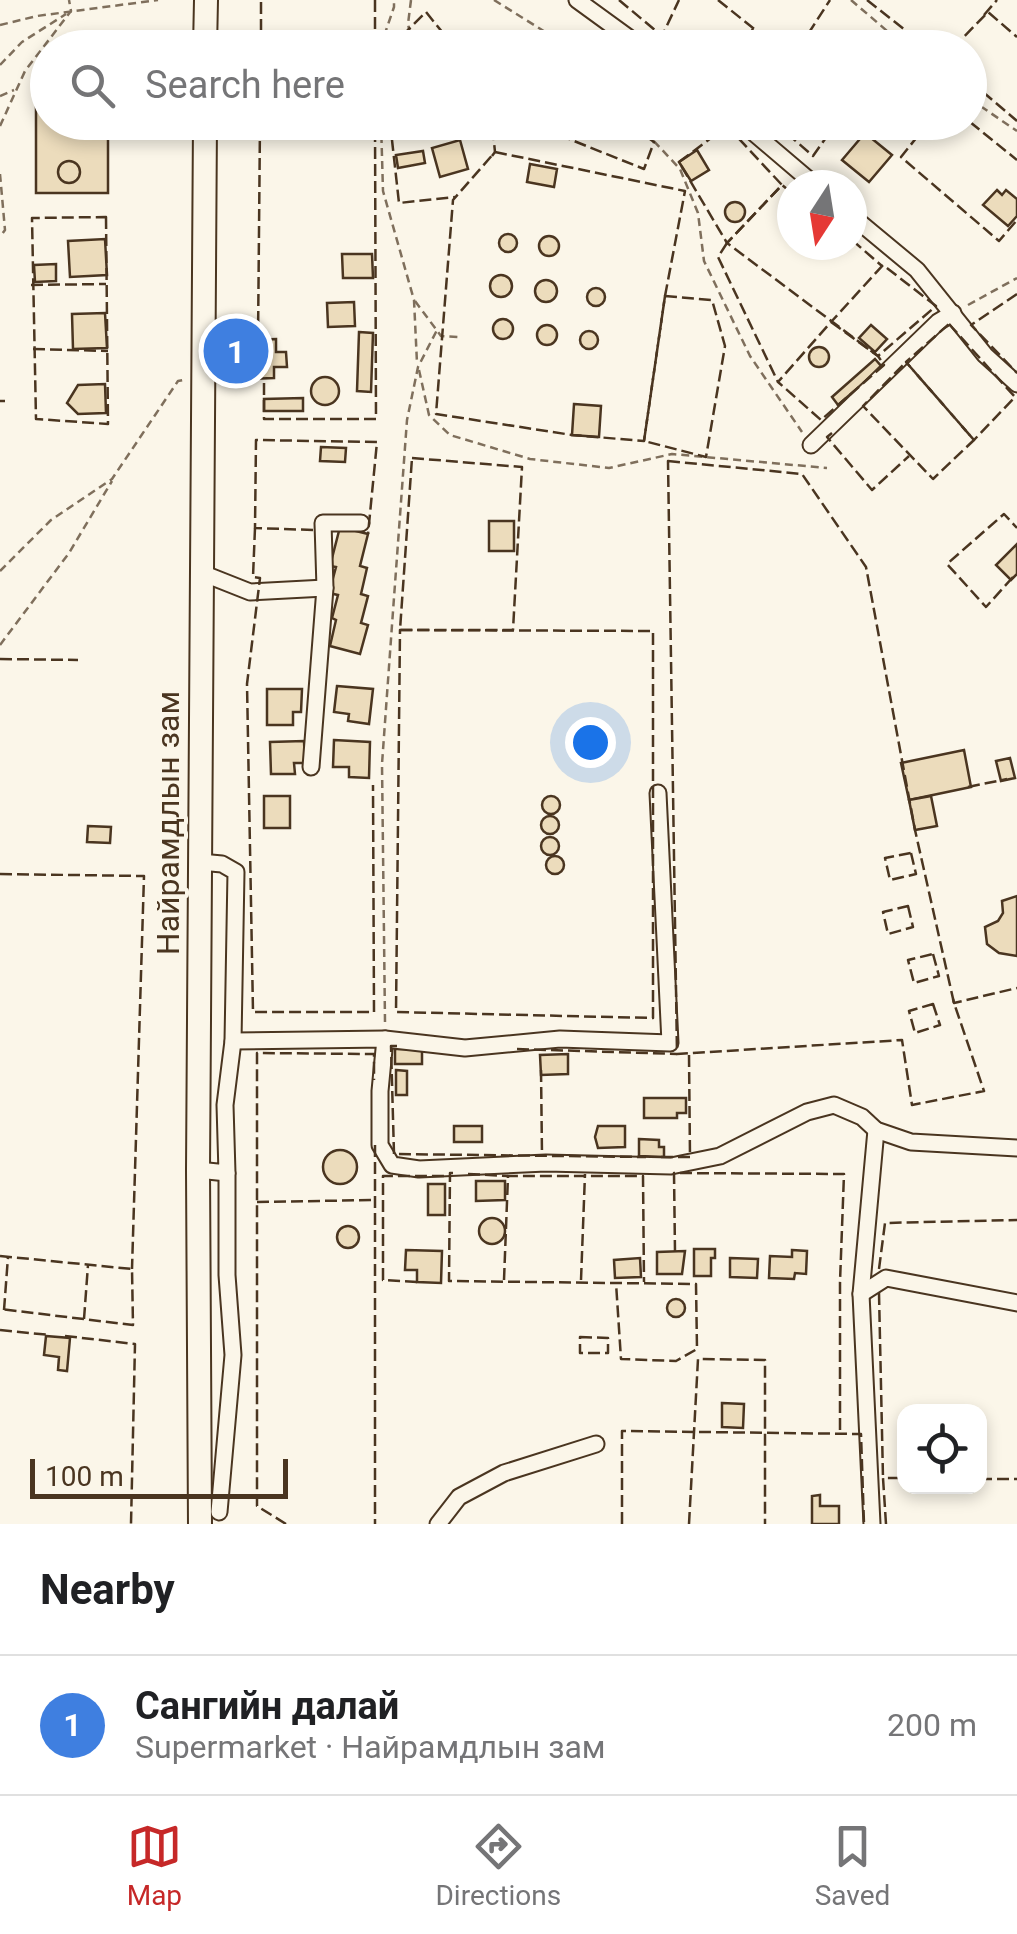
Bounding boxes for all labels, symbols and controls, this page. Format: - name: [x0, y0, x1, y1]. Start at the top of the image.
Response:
- search box: [30, 30, 987, 140]
- icon: search: [65, 58, 120, 113]
- text: Search here: [145, 63, 345, 107]
- north arrow: [777, 170, 867, 260]
- pin: 1: [204, 314, 268, 388]
- street label: Найрамдлын зам: [149, 691, 187, 955]
- your location: [565, 717, 616, 768]
- map controls: [897, 1404, 987, 1494]
- button: locate: [897, 1404, 987, 1494]
- scale bar: [30, 1454, 288, 1498]
- text: 100 m: [45, 1460, 124, 1493]
- text: Nearby: [40, 1565, 175, 1614]
- text: Сангийн далай: [135, 1684, 399, 1728]
- text: 1: [63, 1706, 82, 1744]
- text: 200 m: [887, 1706, 977, 1744]
- text: Supermarket · Найрамдлын зам: [135, 1728, 606, 1766]
- tab: Map: [127, 1819, 182, 1912]
- tab: Directions: [435, 1819, 561, 1912]
- tab: Saved: [815, 1819, 890, 1912]

